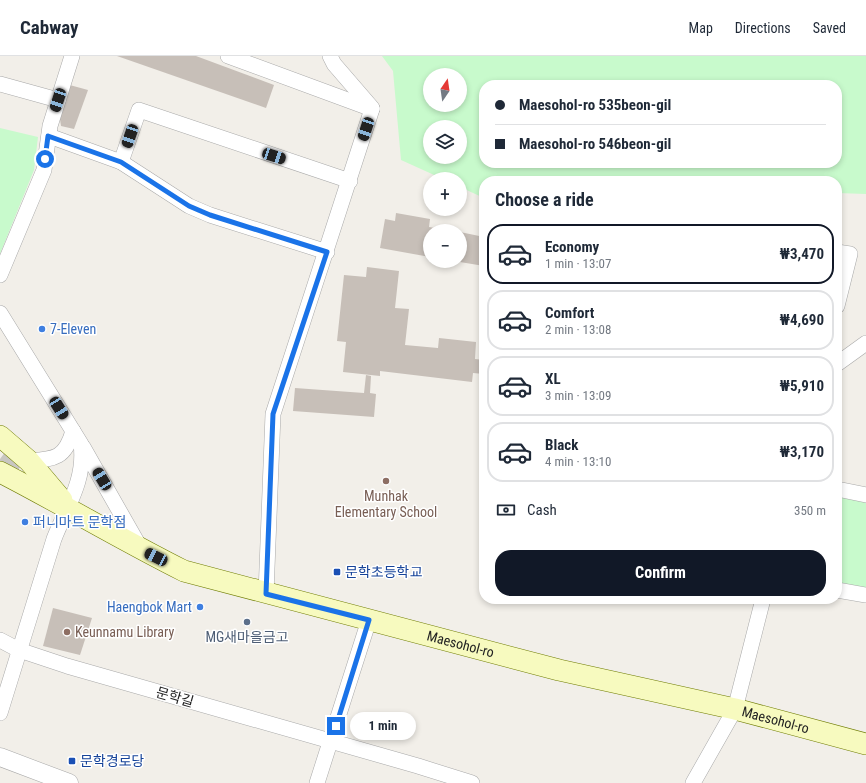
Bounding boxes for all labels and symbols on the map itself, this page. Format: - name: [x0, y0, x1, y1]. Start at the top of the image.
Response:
- north arrow: [423, 68, 467, 112]
- car: [49, 87, 67, 113]
- car: [357, 116, 375, 142]
- car: [120, 123, 140, 149]
- car: [261, 147, 287, 165]
- route start: [36, 150, 54, 168]
- place label: 7-Eleven: [50, 321, 96, 337]
- marker: 7-Eleven: [37, 324, 47, 334]
- car: [48, 395, 70, 421]
- car: [91, 466, 113, 492]
- marker: Munhak Elementary School: [381, 476, 391, 486]
- place label: Munhak Elementary School: [335, 488, 437, 520]
- place label: 퍼니마트 문학점: [33, 514, 126, 530]
- marker: 퍼니마트 문학점: [20, 517, 30, 527]
- car: [143, 546, 169, 568]
- place label: 문학초등학교: [345, 564, 422, 580]
- marker: 문학초등학교: [332, 567, 342, 577]
- place label: Haengbok Mart: [107, 599, 192, 615]
- marker: Haengbok Mart: [195, 602, 205, 612]
- marker: MG새마을금고: [242, 617, 252, 627]
- place label: Keunnamu Library: [75, 624, 174, 640]
- marker: Keunnamu Library: [62, 627, 72, 637]
- street label: Maesohol-ro: [425, 627, 496, 661]
- place label: MG새마을금고: [205, 629, 289, 645]
- street label: 문학길: [154, 684, 196, 710]
- street label: Maesohol-ro: [740, 703, 811, 736]
- callout: 1 min: [350, 712, 416, 740]
- route end: [327, 717, 345, 735]
- place label: 문학경로당: [80, 753, 145, 769]
- marker: 문학경로당: [67, 756, 77, 766]

